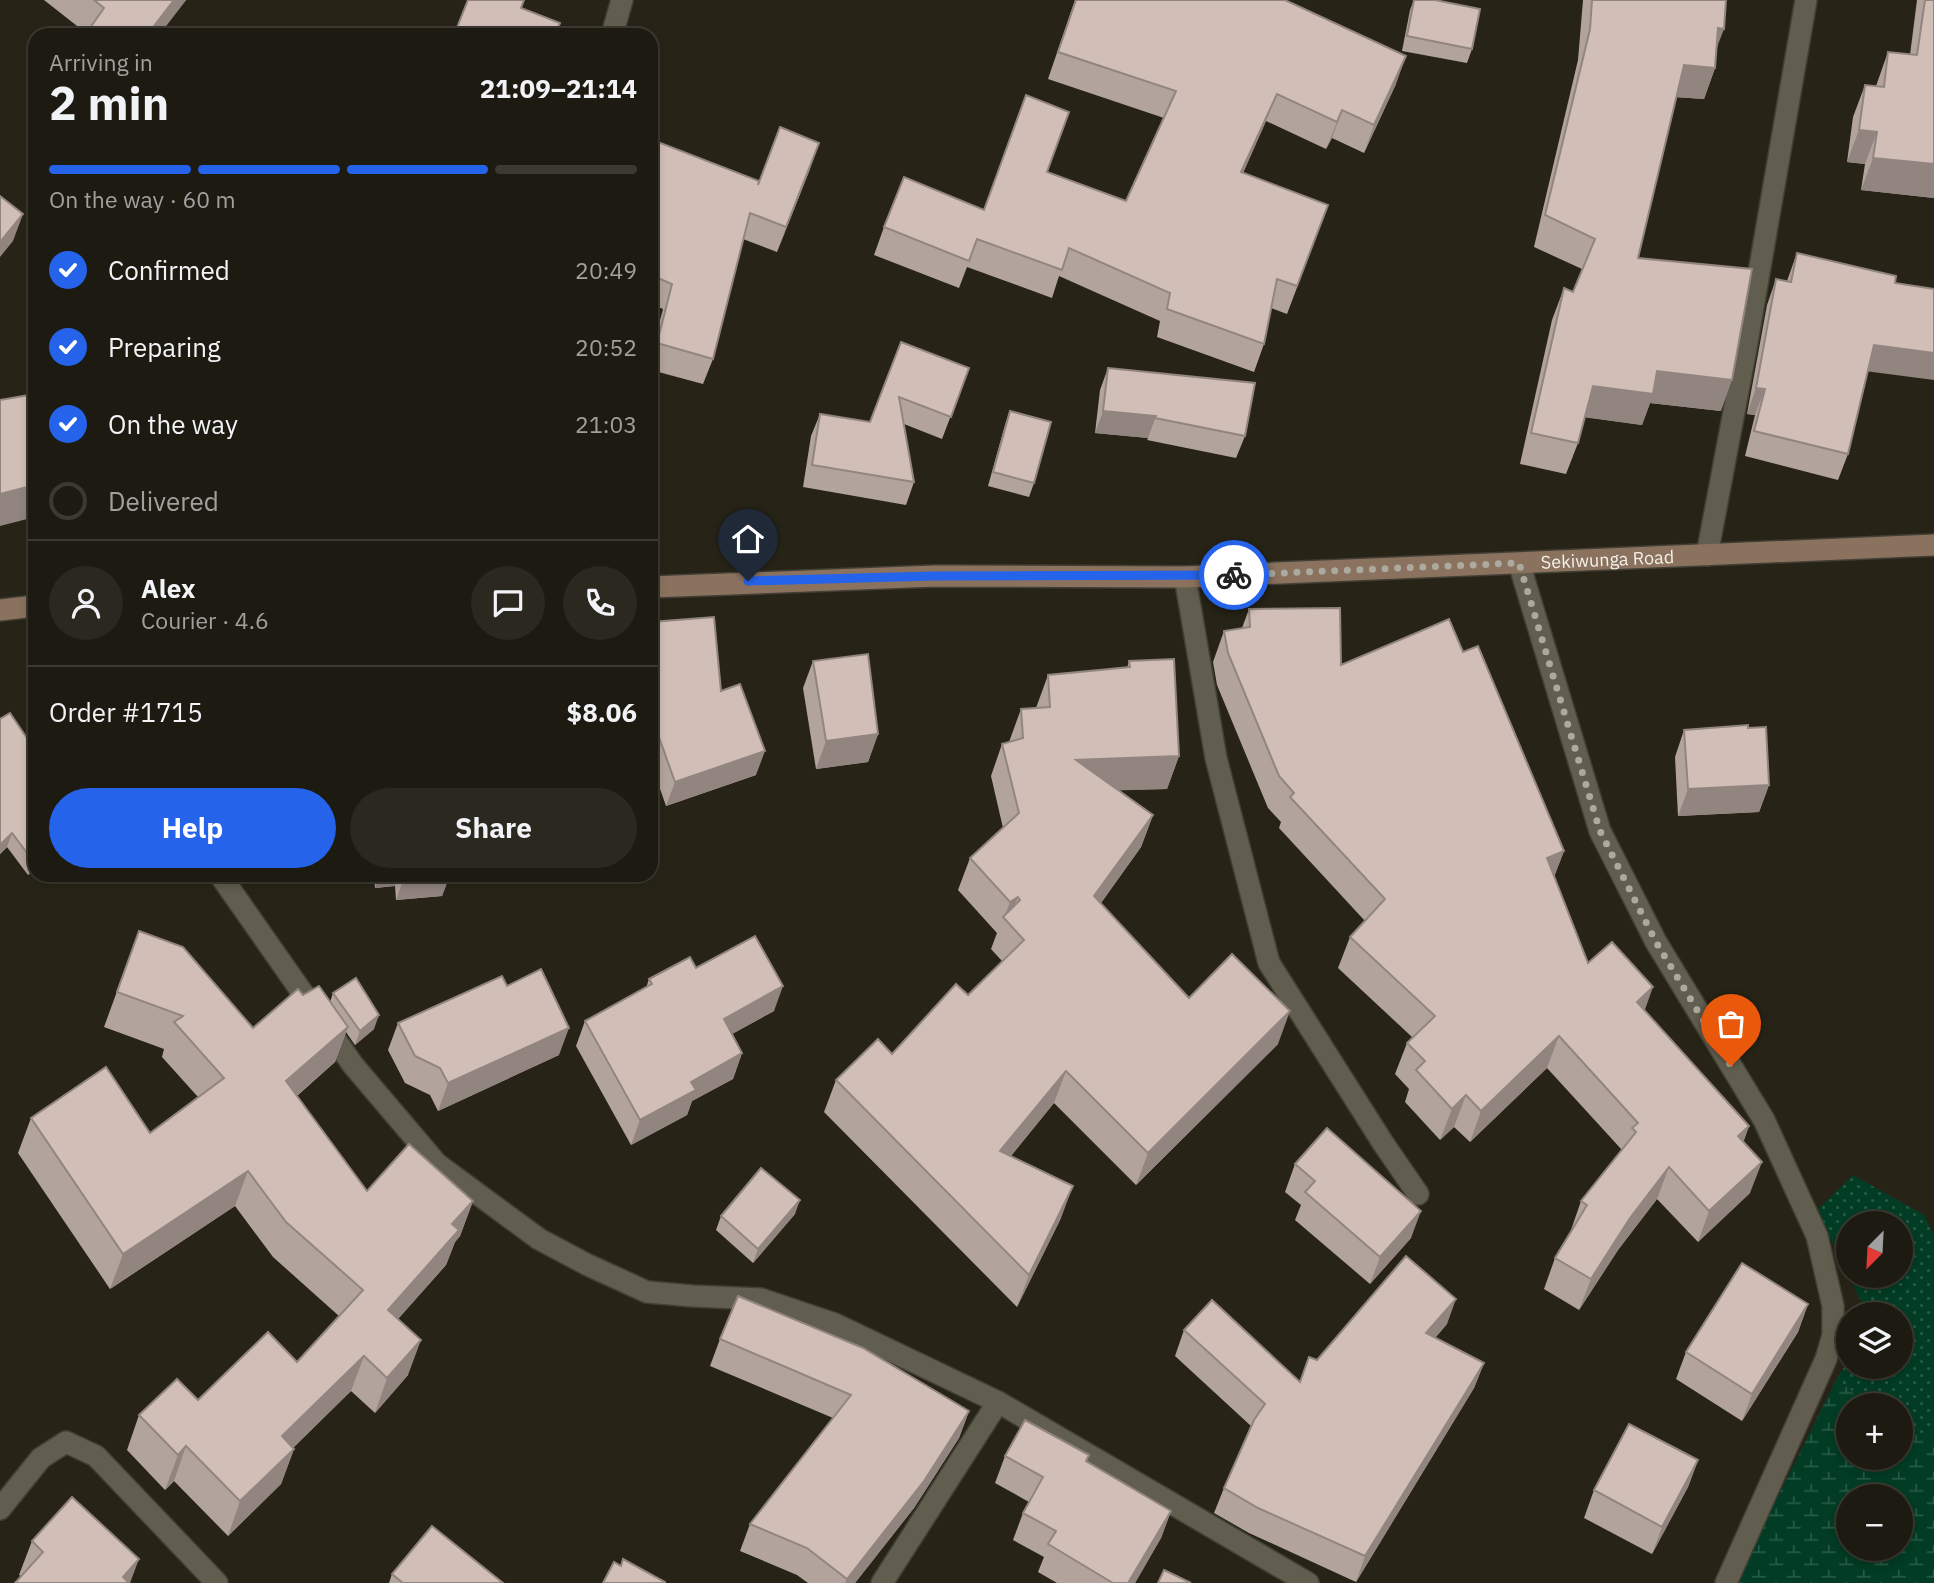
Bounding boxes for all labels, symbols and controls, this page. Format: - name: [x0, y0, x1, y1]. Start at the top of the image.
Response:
- text: Arriving in: [49, 47, 153, 77]
- text: 21:09–21:14: [480, 71, 637, 105]
- text: 2 min: [49, 73, 169, 133]
- text: On the way · 60 m: [49, 184, 236, 214]
- icon: check: [49, 251, 87, 289]
- text: Confirmed: [108, 253, 230, 287]
- text: 20:49: [575, 255, 637, 285]
- icon: check: [49, 328, 87, 366]
- text: Preparing: [108, 330, 221, 364]
- text: 20:52: [575, 332, 637, 362]
- icon: check: [49, 405, 87, 443]
- text: On the way: [108, 407, 238, 441]
- text: 21:03: [575, 409, 637, 439]
- text: Delivered: [108, 484, 219, 518]
- pin: [718, 509, 778, 581]
- icon: home: [729, 520, 767, 558]
- courier: [1199, 540, 1269, 610]
- street label: Sekiwunga Road: [1540, 545, 1675, 573]
- icon: bike: [1215, 556, 1253, 594]
- button: person: [49, 566, 123, 640]
- button: chat: [471, 566, 545, 640]
- button: phone: [563, 566, 637, 640]
- text: Alex: [141, 571, 195, 605]
- text: Courier · 4.6: [141, 605, 269, 635]
- text: Order #1715: [49, 695, 203, 729]
- text: $8.06: [567, 695, 637, 729]
- button: Help: [49, 788, 336, 868]
- button: Share: [350, 788, 637, 868]
- pin: [1701, 994, 1761, 1066]
- icon: bag: [1712, 1005, 1750, 1043]
- north arrow: [1836, 1211, 1913, 1288]
- map controls: [1836, 1211, 1913, 1561]
- button: layers: [1836, 1302, 1913, 1379]
- button: +: [1836, 1393, 1913, 1470]
- button: −: [1836, 1484, 1913, 1561]

